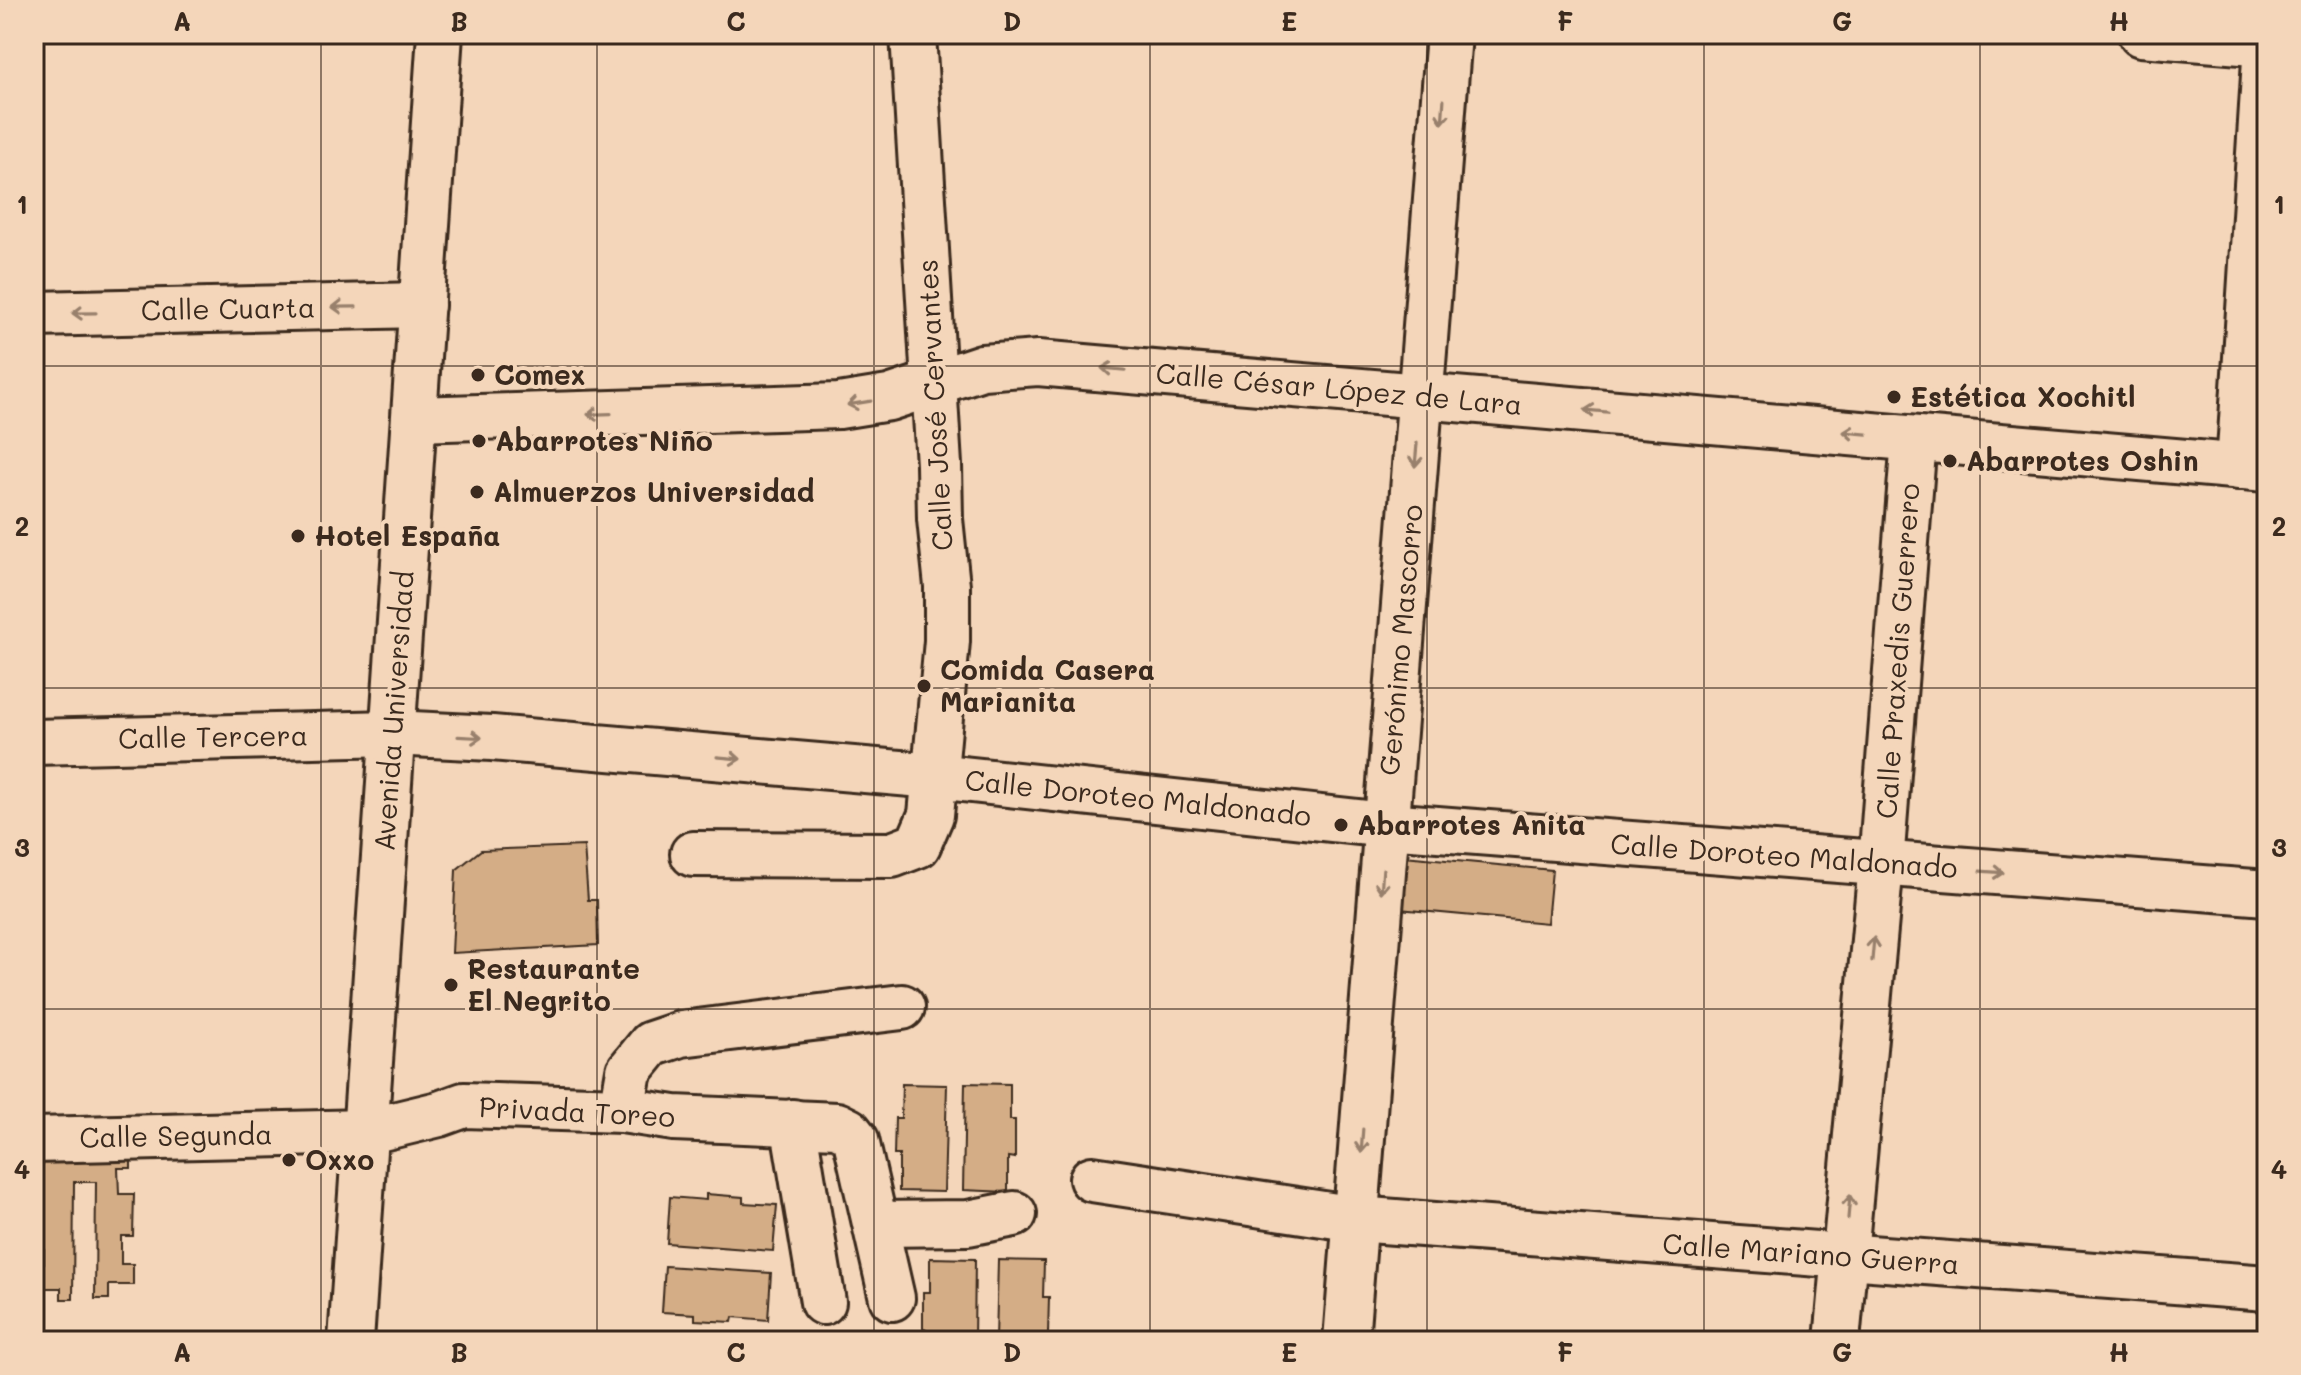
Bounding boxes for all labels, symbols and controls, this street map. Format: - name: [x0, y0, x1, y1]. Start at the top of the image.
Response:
- text: A: [173, 4, 191, 38]
- text: B: [450, 4, 468, 38]
- text: C: [726, 4, 746, 38]
- text: D: [1003, 4, 1021, 38]
- text: E: [1281, 4, 1297, 38]
- text: F: [1557, 4, 1573, 38]
- text: G: [1832, 4, 1852, 38]
- text: H: [2109, 4, 2129, 38]
- one-way arrow: [1435, 98, 1450, 125]
- text: 1: [16, 187, 28, 221]
- text: 1: [2273, 187, 2285, 221]
- street label: Calle José Cervantes: [908, 258, 960, 552]
- street label: Calle Cuarta: [141, 288, 315, 328]
- one-way arrow: [331, 299, 358, 314]
- one-way arrow: [71, 305, 98, 320]
- street label: Calle César López de Lara: [1154, 354, 1524, 422]
- place label: Comex: [494, 356, 585, 392]
- one-way arrow: [1100, 361, 1127, 376]
- marker: Comex: [469, 366, 487, 384]
- place label: Estética Xochitl: [1910, 378, 2136, 414]
- marker: Estética Xochitl: [1885, 388, 1903, 406]
- one-way arrow: [847, 396, 872, 411]
- one-way arrow: [1583, 403, 1609, 418]
- one-way arrow: [586, 406, 613, 421]
- place label: Abarrotes Niño: [495, 422, 713, 458]
- one-way arrow: [1842, 426, 1868, 441]
- marker: Abarrotes Niño: [470, 432, 488, 450]
- one-way arrow: [1408, 441, 1423, 468]
- place label: Abarrotes Oshin: [1966, 442, 2199, 478]
- marker: Abarrotes Oshin: [1941, 452, 1959, 470]
- place label: Almuerzos Universidad: [493, 473, 815, 509]
- street label: Calle Praxedis Guerrero: [1867, 482, 1927, 820]
- marker: Almuerzos Universidad: [468, 483, 486, 501]
- street label: Gerónimo Mascorro: [1370, 503, 1430, 777]
- text: 2: [15, 509, 29, 543]
- text: 2: [2272, 509, 2286, 543]
- place label: Hotel España: [314, 517, 500, 553]
- marker: Hotel España: [289, 527, 307, 545]
- street label: Avenida Universidad: [365, 569, 421, 852]
- place label: Comida Casera Marianita: [940, 651, 1155, 719]
- marker: Comida Casera Marianita: [915, 677, 933, 695]
- street label: Calle Tercera: [118, 716, 308, 756]
- one-way arrow: [456, 729, 483, 744]
- one-way arrow: [716, 751, 742, 766]
- street label: Calle Doroteo Maldonado: [963, 761, 1313, 833]
- place label: Abarrotes Anita: [1357, 806, 1586, 842]
- marker: Abarrotes Anita: [1332, 816, 1350, 834]
- street label: Calle Doroteo Maldonado: [1609, 825, 1959, 885]
- text: 3: [14, 830, 30, 864]
- text: 3: [2271, 830, 2287, 864]
- one-way arrow: [1978, 865, 2005, 880]
- one-way arrow: [1374, 867, 1389, 894]
- one-way arrow: [1866, 936, 1881, 963]
- place label: Restaurante El Negrito: [467, 950, 640, 1018]
- marker: Restaurante El Negrito: [442, 976, 460, 994]
- street label: Privada Toreo: [478, 1088, 676, 1134]
- street label: Calle Segunda: [79, 1115, 273, 1155]
- one-way arrow: [1354, 1127, 1369, 1154]
- place label: Oxxo: [305, 1141, 374, 1177]
- marker: Oxxo: [280, 1151, 298, 1169]
- text: 4: [14, 1152, 30, 1186]
- text: 4: [2271, 1152, 2287, 1186]
- one-way arrow: [1841, 1195, 1856, 1221]
- street label: Calle Mariano Guerra: [1661, 1225, 1961, 1281]
- text: A: [173, 1335, 191, 1369]
- text: B: [450, 1335, 468, 1369]
- text: C: [726, 1335, 746, 1369]
- text: D: [1003, 1335, 1021, 1369]
- text: E: [1281, 1335, 1297, 1369]
- text: F: [1557, 1335, 1573, 1369]
- text: G: [1832, 1335, 1852, 1369]
- text: H: [2109, 1335, 2129, 1369]

